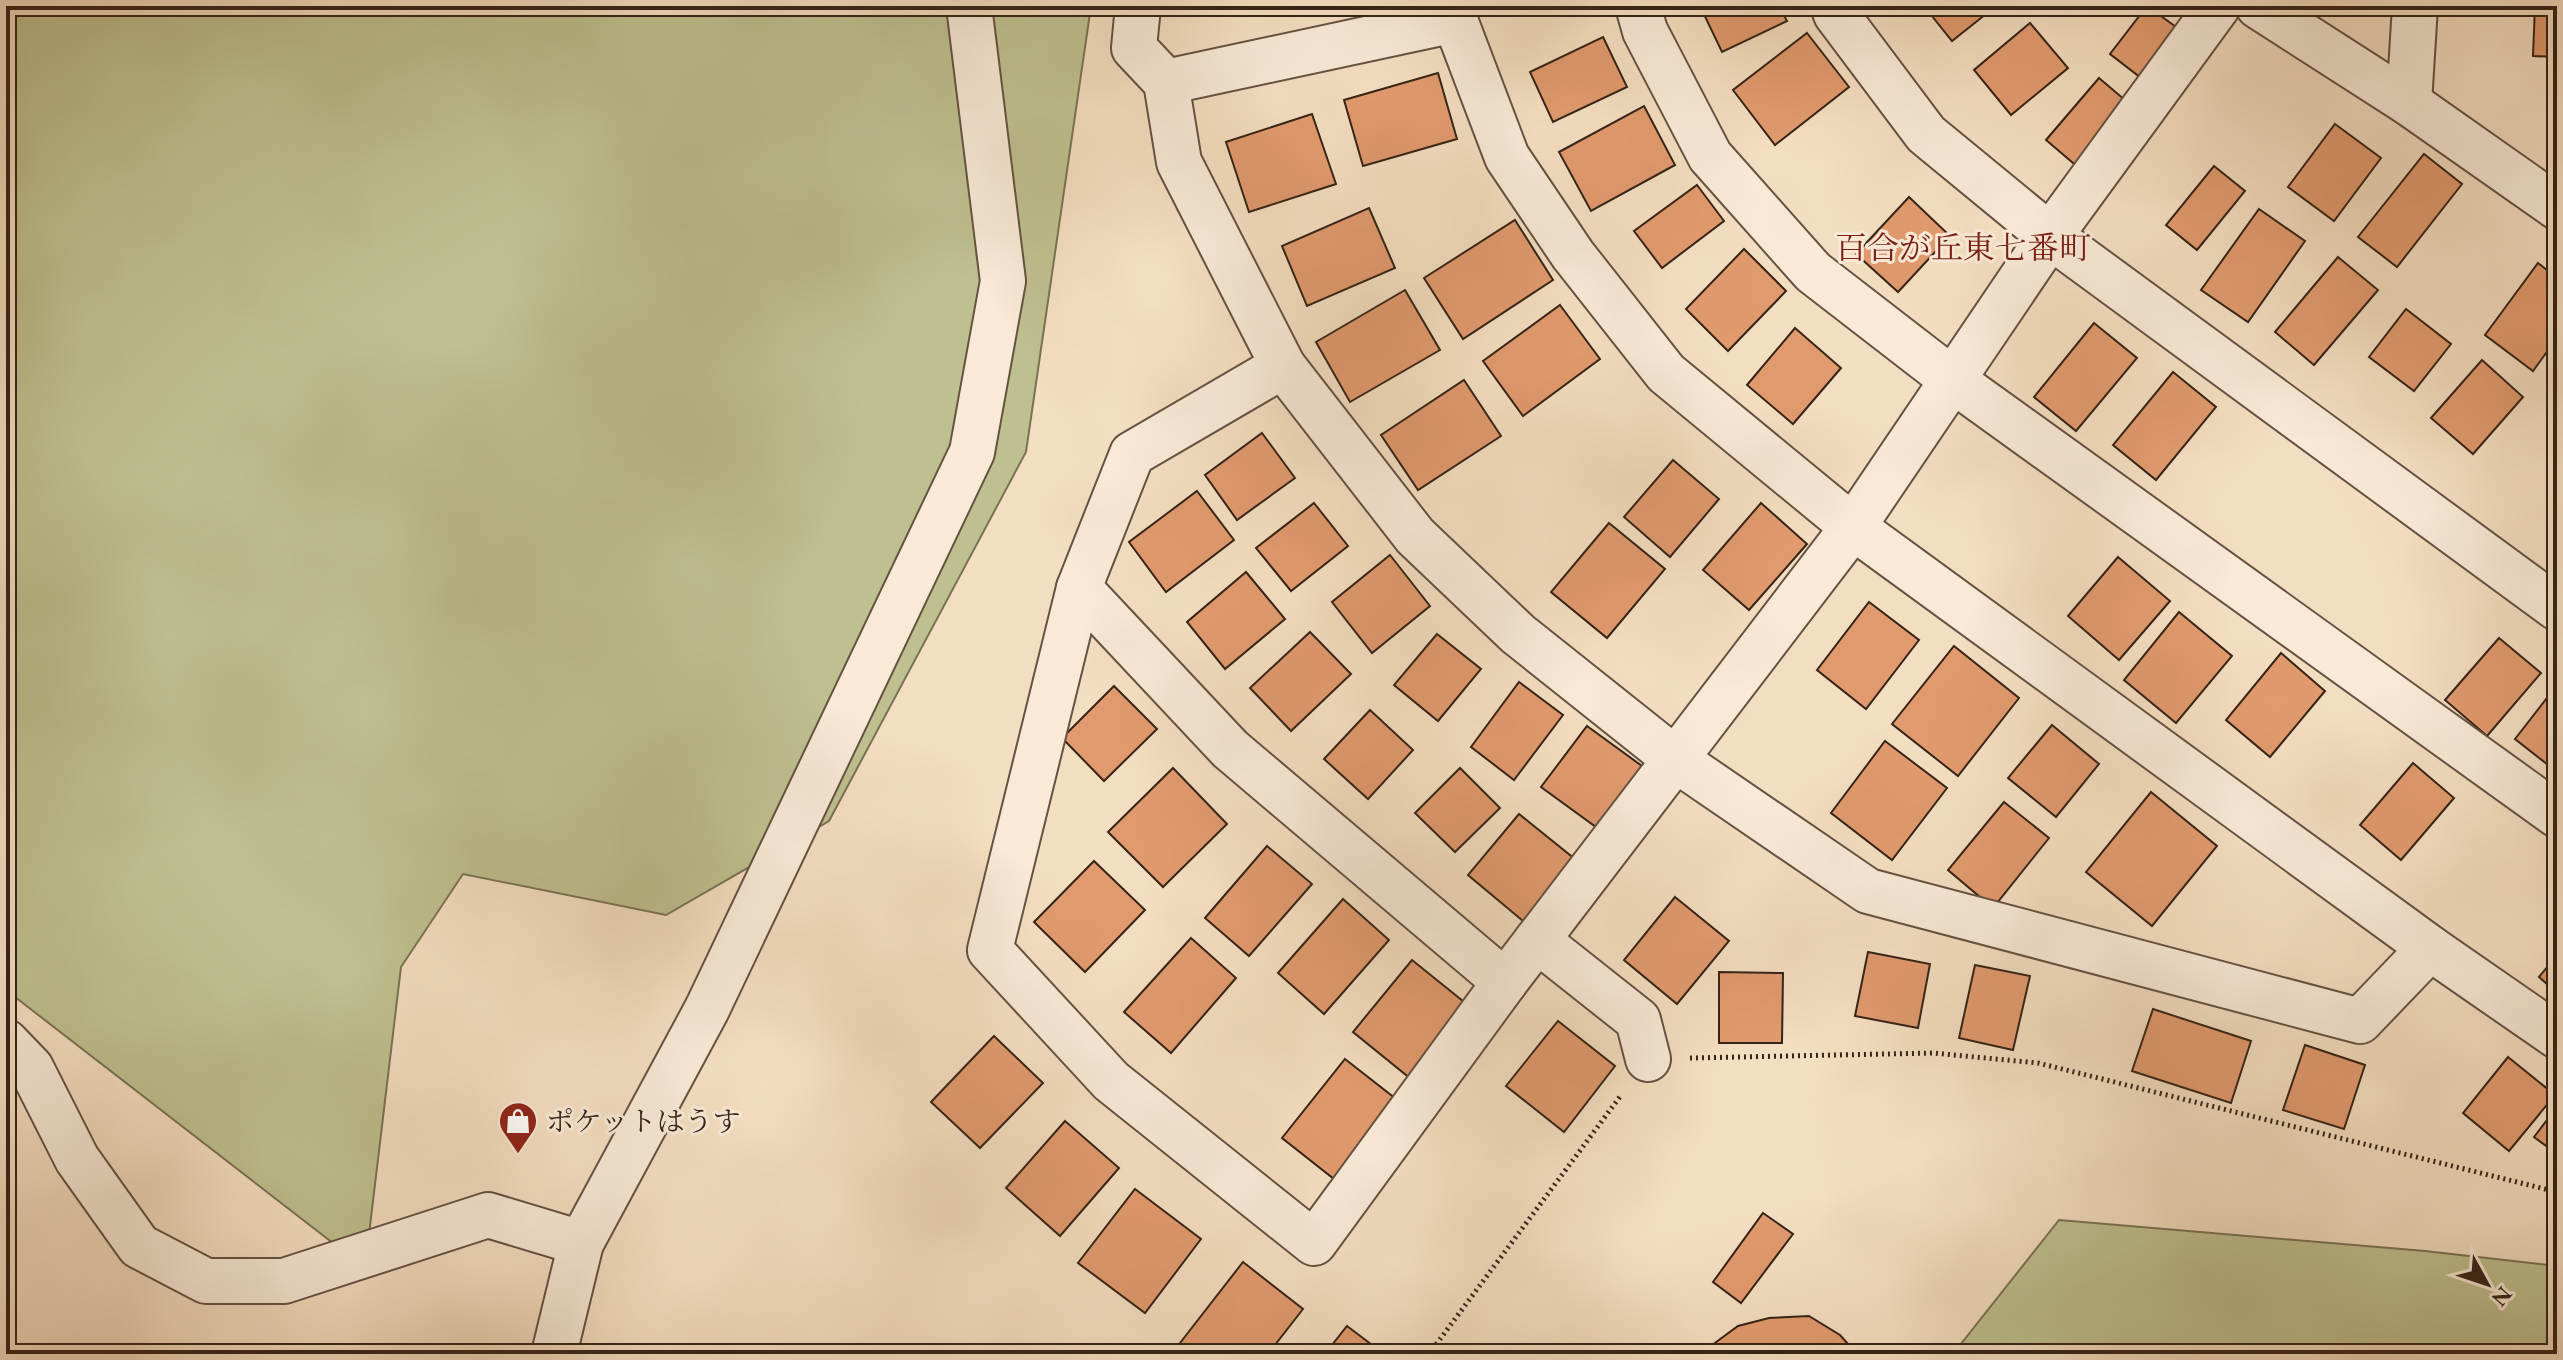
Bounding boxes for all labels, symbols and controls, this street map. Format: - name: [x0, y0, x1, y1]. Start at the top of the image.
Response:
- district label: 百合が丘東七番町: [1835, 227, 2091, 269]
- shop icon: ポケットはうす: [497, 1100, 539, 1155]
- place label: ポケットはうす: [546, 1103, 741, 1139]
- north arrow: [2447, 1244, 2527, 1324]
- text: N: [2485, 1280, 2519, 1313]

